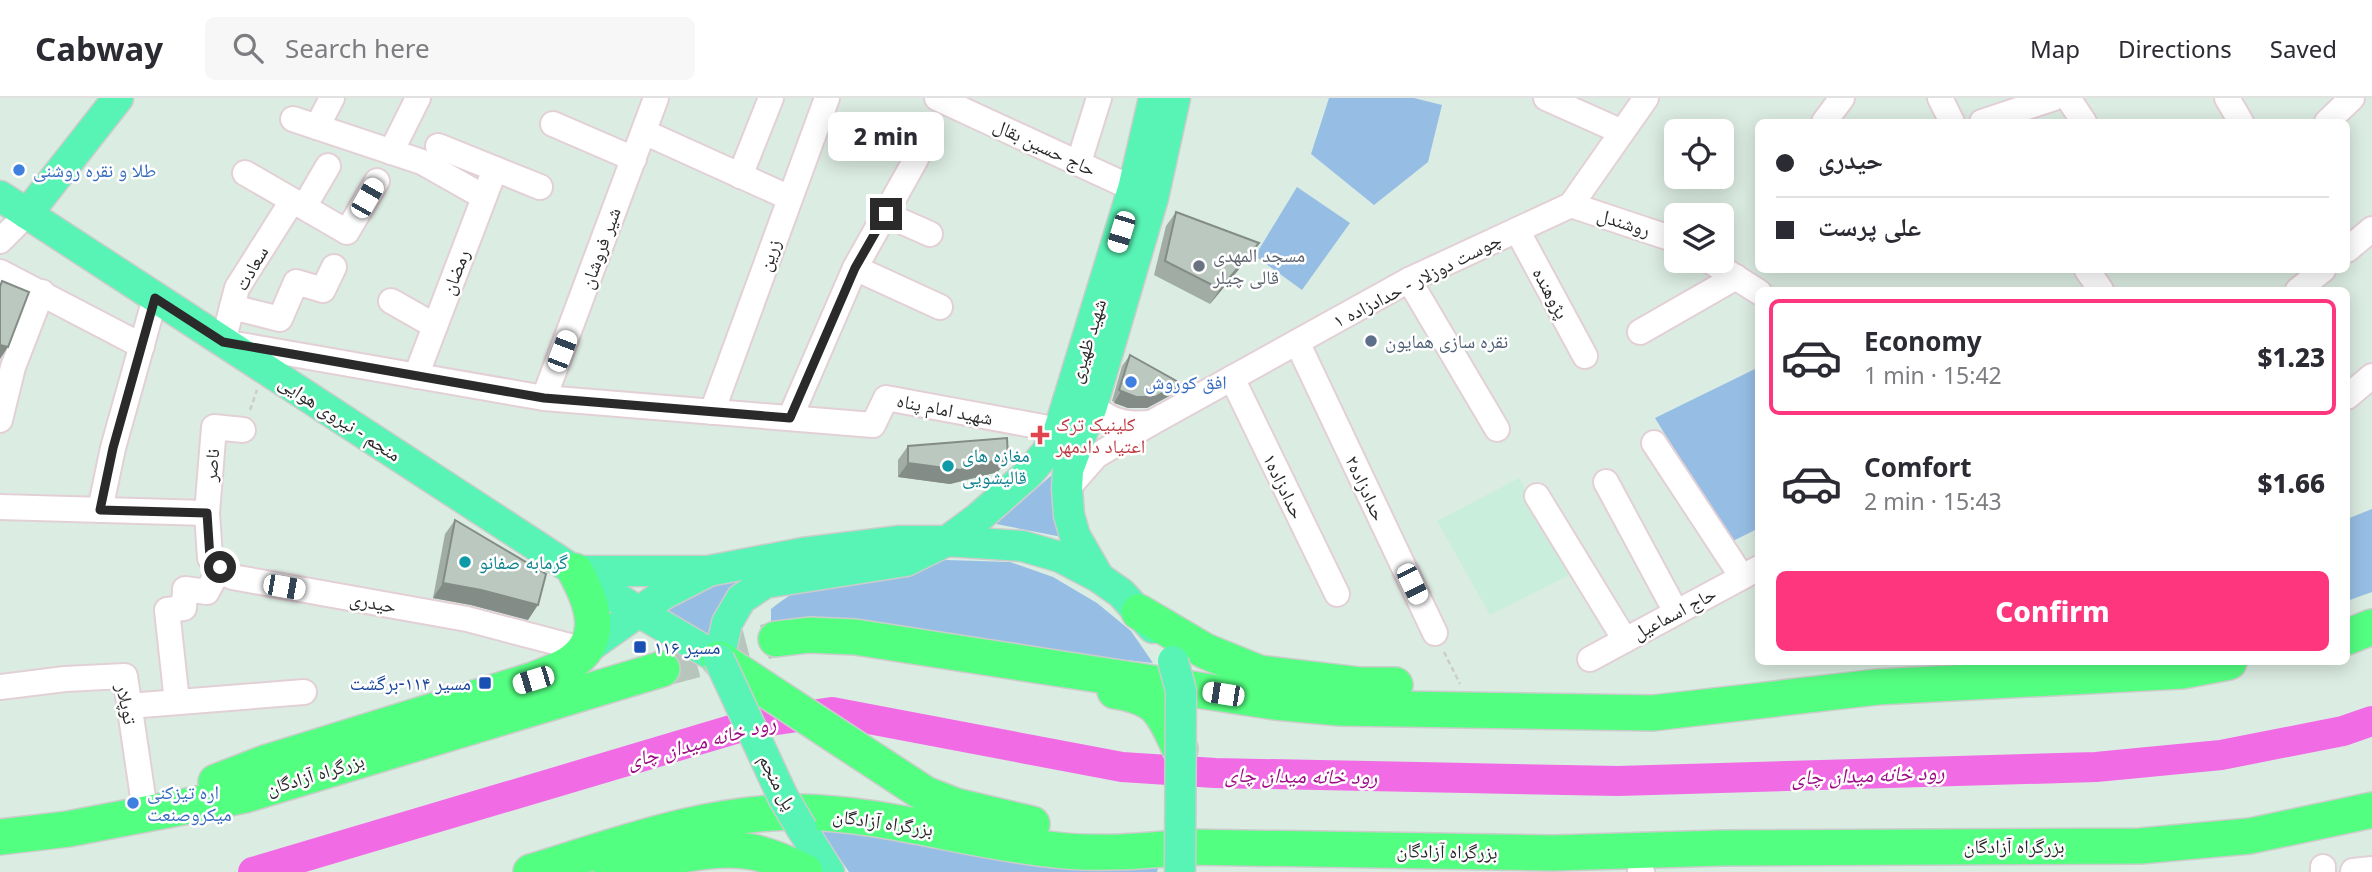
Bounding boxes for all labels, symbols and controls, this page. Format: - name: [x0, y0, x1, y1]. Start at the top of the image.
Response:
- search box: [205, 17, 695, 80]
- text: Cabway: [35, 26, 163, 71]
- icon: search: [229, 29, 267, 67]
- text: Search here: [285, 30, 430, 66]
- text: Map: [2030, 32, 2080, 65]
- text: Directions: [2118, 32, 2232, 65]
- text: Saved: [2270, 32, 2337, 65]
- street label: حاج حسین بقال: [990, 112, 1100, 182]
- callout: 2 min: [828, 113, 944, 162]
- map controls: [1664, 119, 1734, 273]
- button: locate: [1664, 119, 1734, 189]
- text: 2 min: [854, 120, 918, 152]
- text: حیدری: [1818, 141, 1883, 177]
- place label: طلا و نقره روشنی: [33, 157, 156, 183]
- marker: طلا و نقره روشنی: [11, 162, 27, 178]
- car: [348, 175, 387, 221]
- route end: [870, 198, 902, 230]
- street label: روشندل: [1594, 201, 1654, 243]
- button: layers: [1664, 203, 1734, 273]
- street label: شیر فروشان: [573, 204, 627, 292]
- text: علی پرست: [1818, 208, 1921, 244]
- car: [1105, 209, 1138, 255]
- street label: چوست دوزلار - حدادزاده ۱: [1328, 226, 1506, 334]
- street label: زرین: [751, 235, 787, 275]
- street label: سعادت: [228, 241, 274, 295]
- place label: مسجد المهدی قالی چیلر: [1212, 242, 1305, 290]
- street label: رمضان: [434, 246, 476, 298]
- marker: مسجد المهدی قالی چیلر: [1191, 258, 1207, 274]
- street label: پژوهنده: [1527, 263, 1575, 323]
- street label: شهید ظهیری: [1062, 296, 1112, 386]
- text: Economy: [1864, 323, 1982, 359]
- icon: car: [1780, 326, 1843, 389]
- car: [545, 328, 580, 374]
- place label: نقره سازی همایون: [1385, 328, 1508, 354]
- marker: نقره سازی همایون: [1363, 333, 1379, 349]
- text: $1.23: [2258, 339, 2325, 375]
- text: 1 min · 15:42: [1864, 359, 2002, 391]
- street label: منجم - نیروی هوایی: [274, 369, 406, 467]
- place label: افق کوروش: [1145, 369, 1227, 395]
- marker: افق کوروش: [1123, 374, 1139, 390]
- street label: شهید امام پناه: [895, 387, 995, 432]
- place label: کلینیک ترک اعتیاد دادمهر: [1055, 411, 1145, 459]
- marker: کلینیک ترک اعتیاد دادمهر: [1030, 425, 1050, 445]
- place label: مغازه های قالیشویی: [962, 442, 1030, 490]
- street label: ناصر: [197, 448, 225, 483]
- street label: حدادزاده۱: [1257, 449, 1311, 523]
- text: Comfort: [1864, 449, 1972, 485]
- street label: حدادزاده۲: [1340, 451, 1392, 525]
- icon: car: [1780, 452, 1843, 515]
- marker: مغازه های قالیشویی: [940, 458, 956, 474]
- text: $1.66: [2258, 465, 2325, 501]
- text: 2 min · 15:43: [1864, 485, 2002, 517]
- place label: گرمابه صفانو: [479, 549, 568, 575]
- route start: [204, 551, 236, 583]
- marker: گرمابه صفانو: [457, 554, 473, 570]
- car: [1394, 561, 1431, 607]
- button: Confirm: [1776, 571, 2329, 651]
- car: [262, 573, 307, 601]
- street label: حاج اسماعیل: [1628, 580, 1720, 646]
- street label: حیدری: [348, 585, 398, 619]
- place label: مسیر ۱۱۶: [654, 634, 720, 660]
- marker: مسیر ۱۱۶: [632, 639, 648, 655]
- car: [510, 664, 557, 696]
- place label: مسیر ۱۱۴-برگشت: [350, 670, 471, 696]
- marker: مسیر ۱۱۴-برگشت: [477, 675, 493, 691]
- street label: توپلار: [110, 680, 144, 727]
- car: [1201, 680, 1246, 708]
- water label: رود خانه میدان چای: [623, 708, 779, 774]
- street label: بزرگراه آزادگان: [263, 747, 367, 801]
- street label: پل منجم: [753, 750, 803, 814]
- water label: رود خانه میدان چای: [1791, 757, 1945, 791]
- water label: رود خانه میدان چای: [1224, 760, 1378, 790]
- place label: اره تیزکنی میکروصنعت: [147, 779, 232, 827]
- marker: اره تیزکنی میکروصنعت: [125, 795, 141, 811]
- street label: بزرگراه آزادگان: [831, 802, 935, 842]
- street label: بزرگراه آزادگان: [1963, 833, 2065, 859]
- street label: بزرگراه آزادگان: [1396, 837, 1498, 865]

